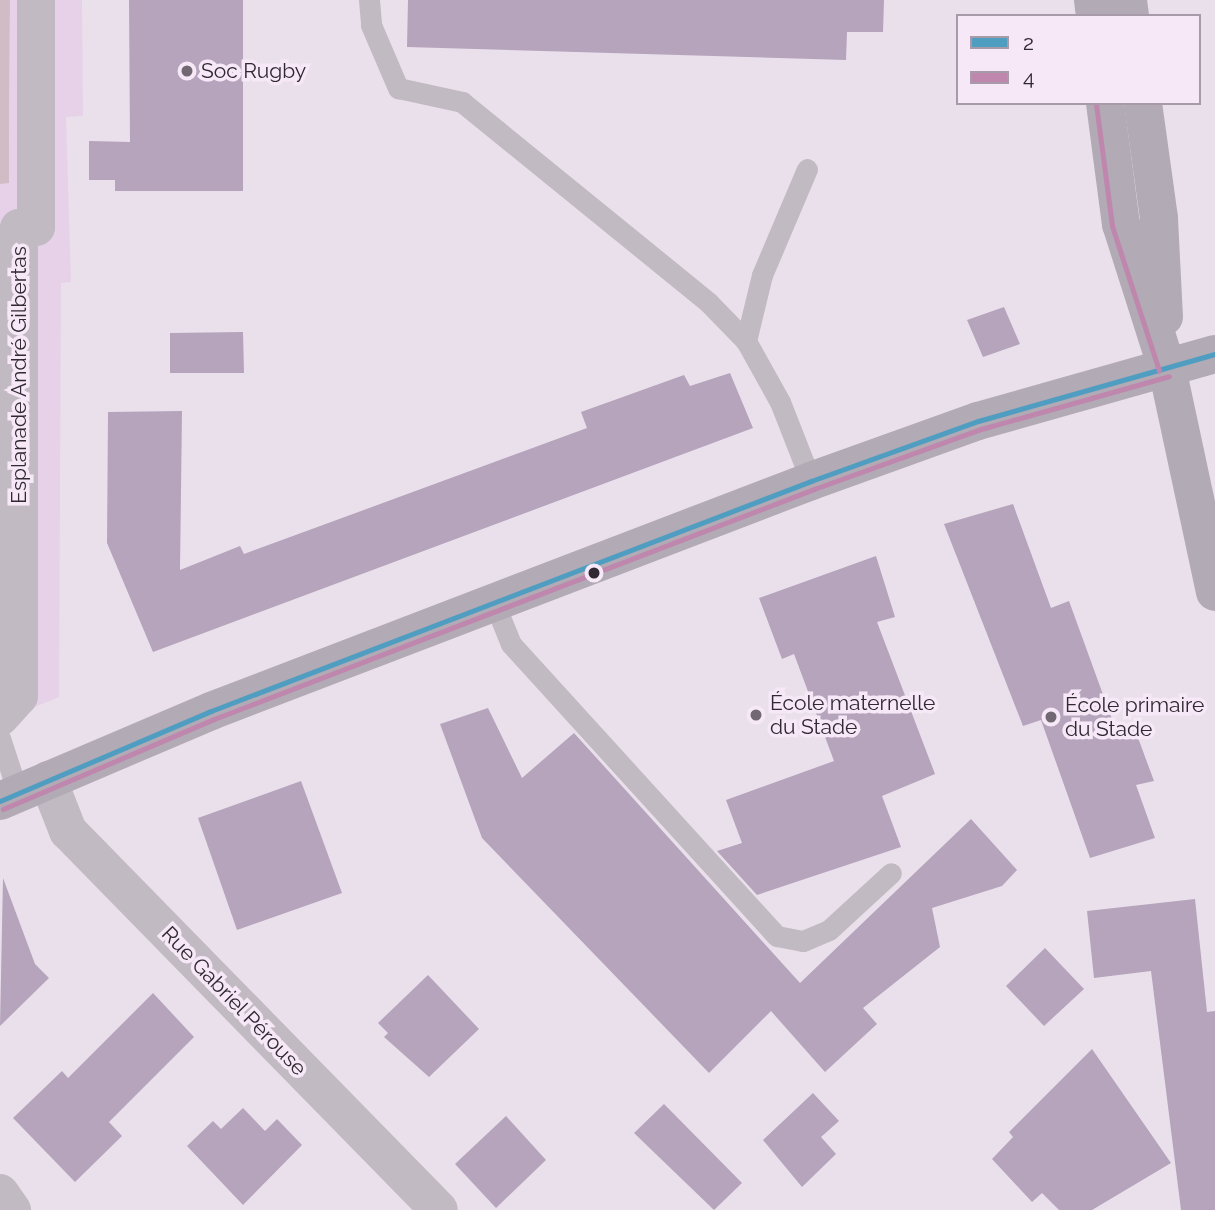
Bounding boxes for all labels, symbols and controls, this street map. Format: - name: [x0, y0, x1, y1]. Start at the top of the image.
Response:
- legend: [956, 14, 1201, 105]
- text: 2: [1023, 30, 1034, 55]
- place label: Soc Rugby: [201, 58, 306, 84]
- marker: Soc Rugby: [179, 63, 195, 79]
- text: 4: [1023, 65, 1034, 90]
- street label: Esplanade André Gilbertas: [6, 246, 32, 504]
- unlabelled marker: [587, 566, 601, 580]
- place label: École maternelle du Stade: [770, 690, 935, 740]
- place label: École primaire du Stade: [1065, 692, 1204, 742]
- marker: École maternelle du Stade: [748, 707, 764, 723]
- marker: École primaire du Stade: [1043, 709, 1059, 725]
- street label: Rue Gabriel Pérouse: [156, 921, 312, 1081]

